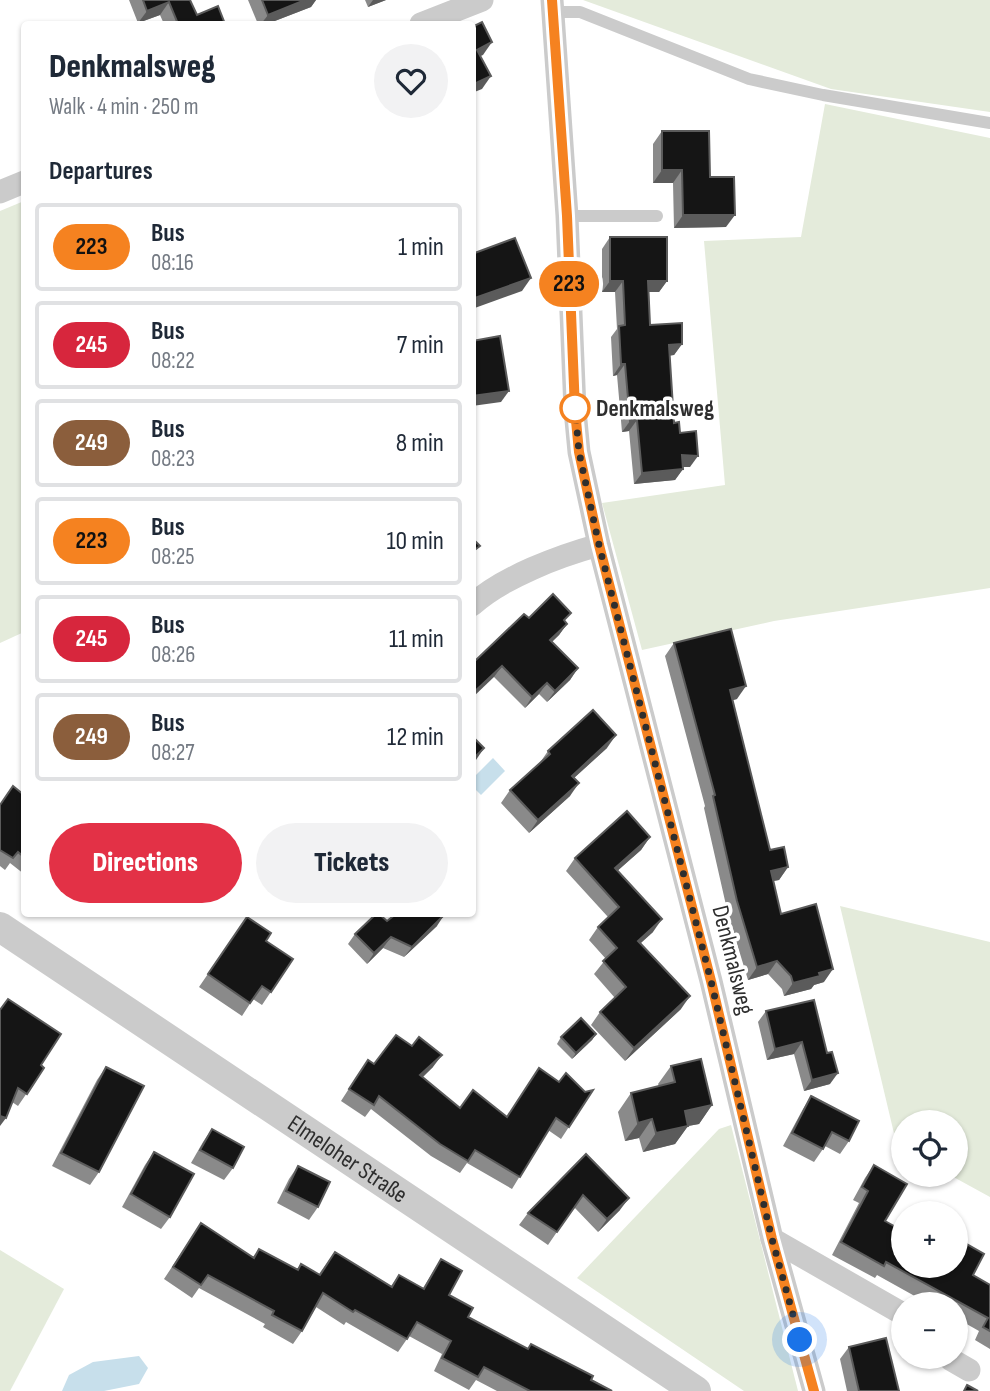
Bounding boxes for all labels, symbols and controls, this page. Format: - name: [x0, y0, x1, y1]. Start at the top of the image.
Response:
- button: heart: [374, 44, 448, 118]
- text: Denkmalsweg: [49, 47, 215, 87]
- text: Walk · 4 min · 250 m: [49, 93, 199, 121]
- text: Departures: [49, 156, 153, 187]
- text: Bus: [151, 218, 185, 249]
- text: 223: [76, 232, 107, 261]
- text: 1 min: [398, 232, 444, 263]
- text: 08:16: [151, 249, 194, 277]
- line badge: 223: [529, 261, 609, 307]
- text: 223: [553, 269, 585, 298]
- text: Bus: [151, 316, 185, 347]
- text: 245: [75, 330, 108, 359]
- text: 7 min: [397, 330, 444, 361]
- text: 08:22: [151, 347, 195, 375]
- marker: Denkmalsweg: [560, 393, 590, 423]
- place label: Denkmalsweg: [596, 394, 714, 423]
- text: Bus: [151, 414, 185, 445]
- text: 249: [75, 428, 108, 457]
- text: 8 min: [396, 428, 444, 459]
- text: 08:23: [151, 445, 195, 473]
- text: Bus: [151, 512, 185, 543]
- text: 223: [76, 526, 107, 555]
- text: 10 min: [387, 526, 444, 557]
- text: 08:25: [151, 543, 194, 571]
- text: Bus: [151, 610, 185, 641]
- text: 245: [75, 624, 108, 653]
- text: 11 min: [389, 624, 444, 655]
- text: 08:26: [151, 641, 195, 669]
- text: Bus: [151, 708, 185, 739]
- text: 249: [75, 722, 108, 751]
- text: 12 min: [387, 722, 444, 753]
- text: 08:27: [151, 739, 194, 767]
- button: Directions: [49, 823, 242, 903]
- button: Tickets: [256, 823, 448, 903]
- street label: Denkmalsweg: [705, 903, 761, 1017]
- street label: Elmeloher Straße: [282, 1109, 413, 1209]
- map controls: [891, 1110, 968, 1369]
- button: locate: [891, 1110, 968, 1187]
- button: +: [891, 1201, 968, 1278]
- button: −: [891, 1292, 968, 1369]
- your location: [782, 1322, 817, 1357]

